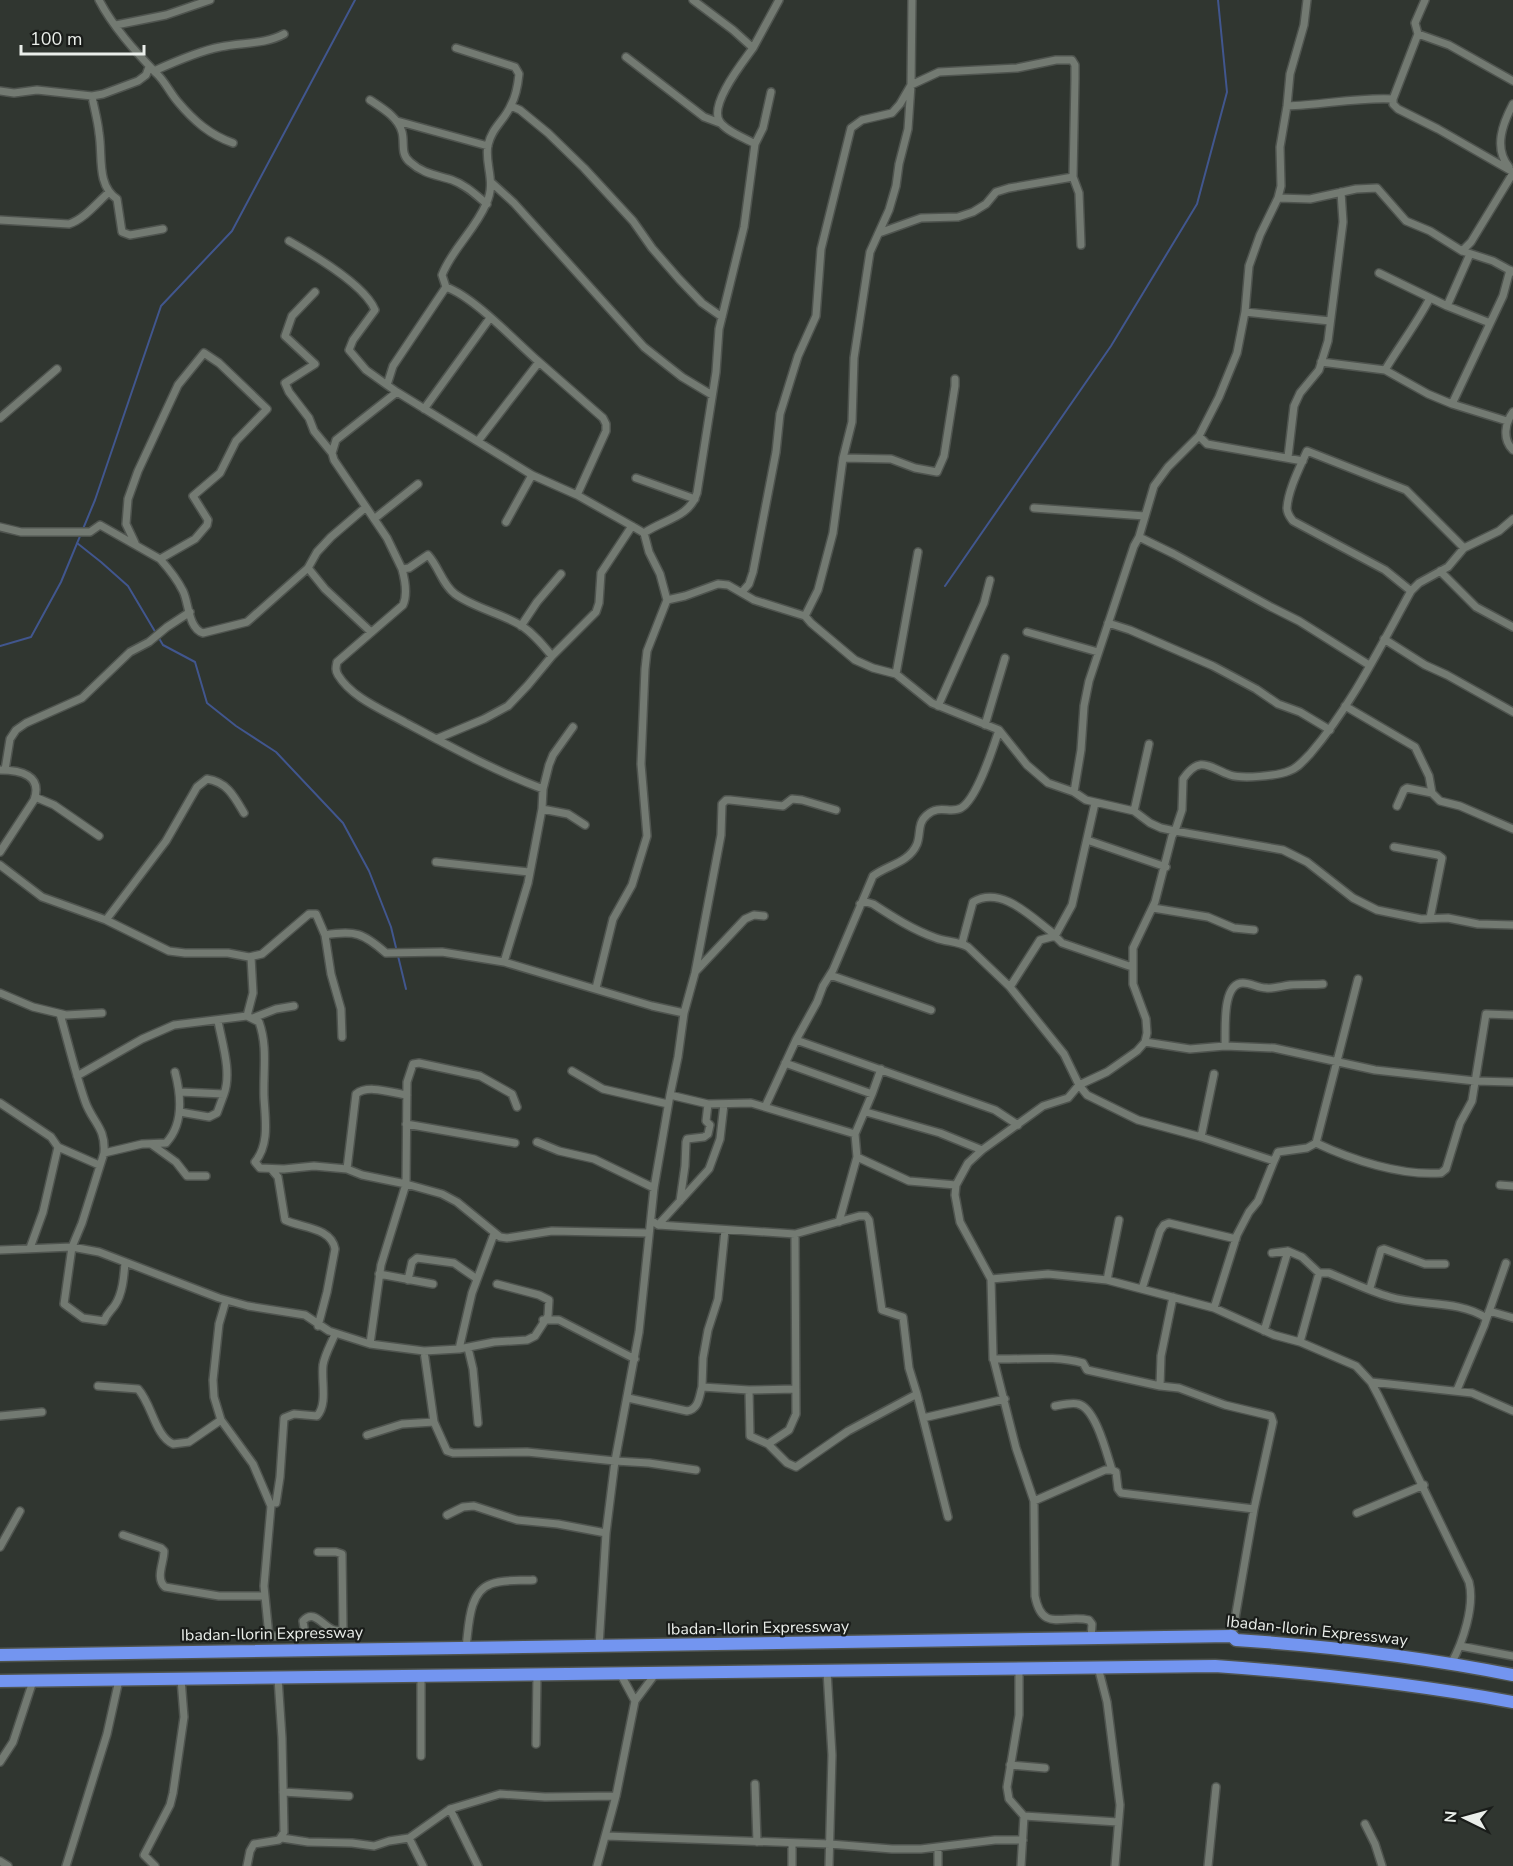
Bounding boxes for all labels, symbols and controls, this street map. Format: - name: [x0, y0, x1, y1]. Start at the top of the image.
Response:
- scale bar: [21, 18, 144, 56]
- text: 100 m: [30, 27, 82, 51]
- street label: Ibadan-Ilorin Expressway: [1225, 1611, 1410, 1652]
- street label: Ibadan-Ilorin Expressway: [667, 1615, 850, 1641]
- street label: Ibadan-Ilorin Expressway: [181, 1621, 364, 1647]
- north arrow: [1435, 1788, 1495, 1848]
- text: N: [1440, 1810, 1463, 1824]

